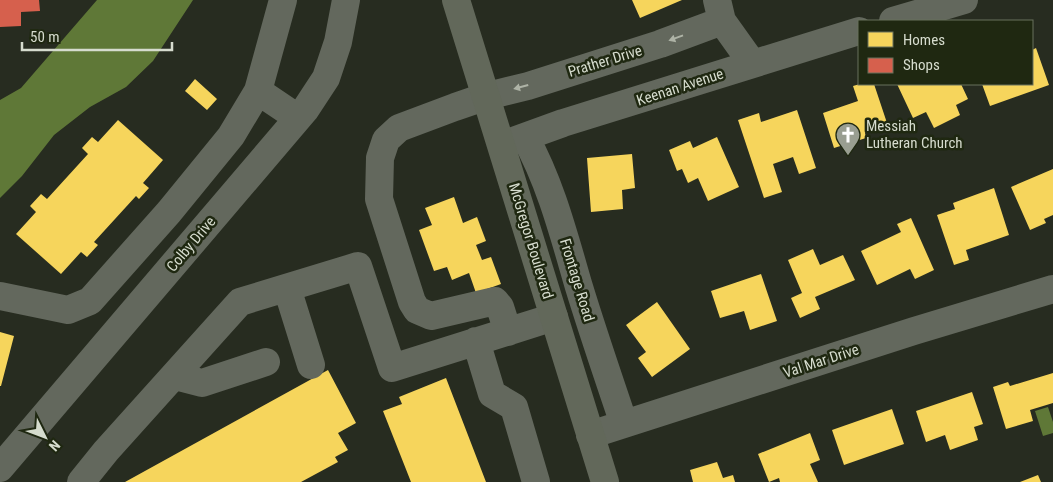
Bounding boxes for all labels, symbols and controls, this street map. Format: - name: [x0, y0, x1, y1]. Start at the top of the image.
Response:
- scale bar: [22, 20, 172, 52]
- legend: [858, 20, 1033, 85]
- text: 50 m: [30, 28, 60, 46]
- text: Homes: [903, 31, 945, 49]
- one-way arrow: [668, 34, 683, 42]
- street label: Prather Drive: [566, 41, 644, 81]
- text: Shops: [903, 56, 940, 74]
- street label: Keenan Avenue: [634, 64, 726, 110]
- one-way arrow: [514, 84, 529, 92]
- place label: Messiah Lutheran Church: [866, 117, 963, 152]
- church icon: Messiah Lutheran Church: [835, 122, 861, 156]
- street label: McGregor Boulevard: [505, 181, 557, 301]
- street label: Colby Drive: [163, 213, 219, 275]
- street label: Frontage Road: [556, 236, 598, 324]
- street label: Val Mar Drive: [781, 340, 861, 382]
- north arrow: [20, 412, 70, 462]
- text: N: [46, 437, 63, 454]

